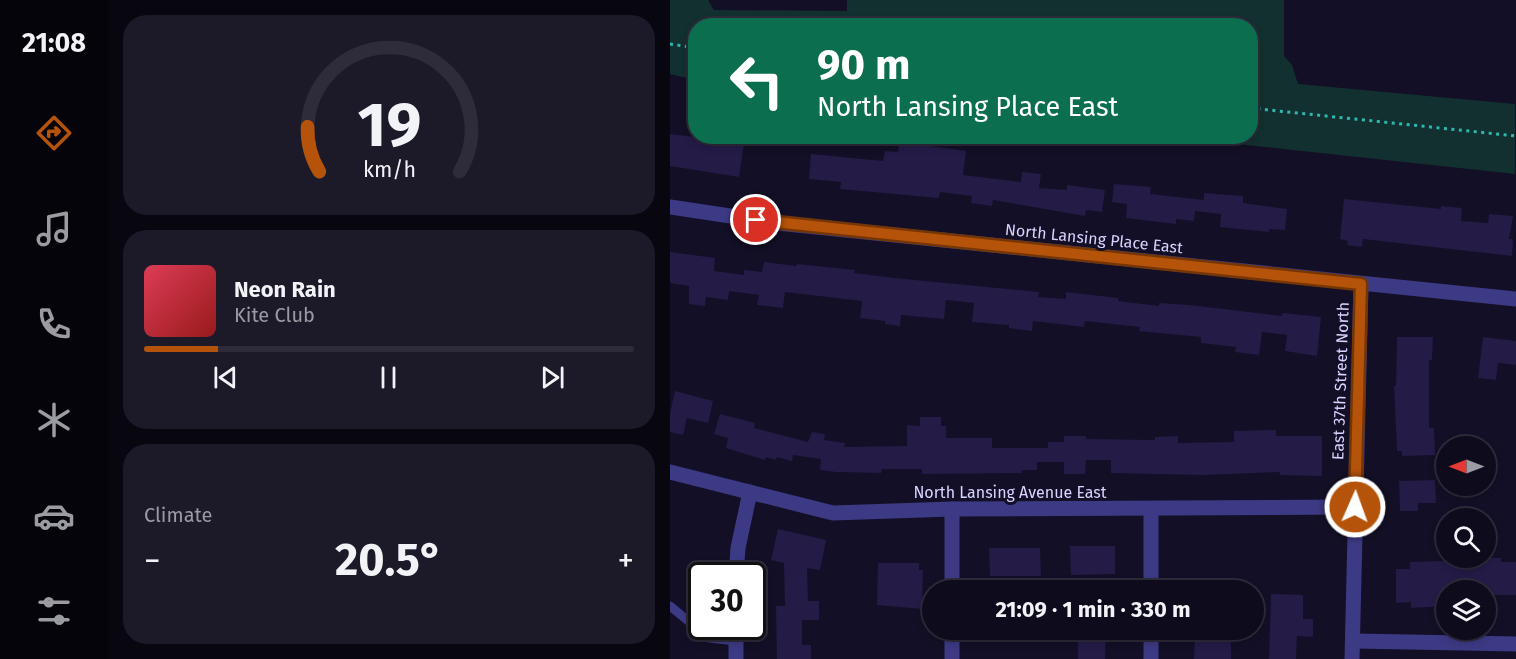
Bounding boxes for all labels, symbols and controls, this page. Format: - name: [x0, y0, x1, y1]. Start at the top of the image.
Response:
- text: 21:08: [22, 27, 86, 59]
- text: 90 m: [817, 40, 911, 90]
- icon: left: [718, 42, 796, 120]
- text: 19: [357, 88, 421, 163]
- text: North Lansing Place East: [817, 91, 1118, 123]
- icon: directions: [33, 112, 75, 154]
- text: km/h: [362, 157, 416, 183]
- pin: [730, 194, 781, 245]
- icon: arrive: [739, 203, 772, 236]
- icon: music: [33, 208, 75, 250]
- street label: North Lansing Place East: [1004, 220, 1184, 257]
- text: Neon Rain: [234, 276, 336, 303]
- street label: East 37th Street North: [1328, 302, 1353, 460]
- icon: phone: [33, 303, 75, 345]
- text: Kite Club: [234, 303, 315, 327]
- icon: previous: [209, 361, 242, 394]
- icon: pause: [372, 361, 405, 394]
- icon: next: [536, 361, 569, 394]
- icon: climate: [33, 399, 75, 441]
- north arrow: [1436, 436, 1496, 496]
- map controls: [1436, 436, 1496, 640]
- position arrow: [1323, 475, 1387, 539]
- street label: North Lansing Avenue East: [913, 483, 1107, 502]
- icon: car: [33, 495, 75, 537]
- text: Climate: [144, 503, 212, 527]
- button: search: [1436, 508, 1496, 568]
- text: 20.5°: [335, 533, 443, 587]
- text: −: [144, 541, 161, 581]
- text: +: [618, 541, 634, 581]
- speed limit sign: 30: [688, 562, 766, 640]
- button: layers: [1436, 580, 1496, 640]
- icon: filters: [33, 590, 75, 632]
- text: 21:09 · 1 min · 330 m: [995, 596, 1191, 623]

